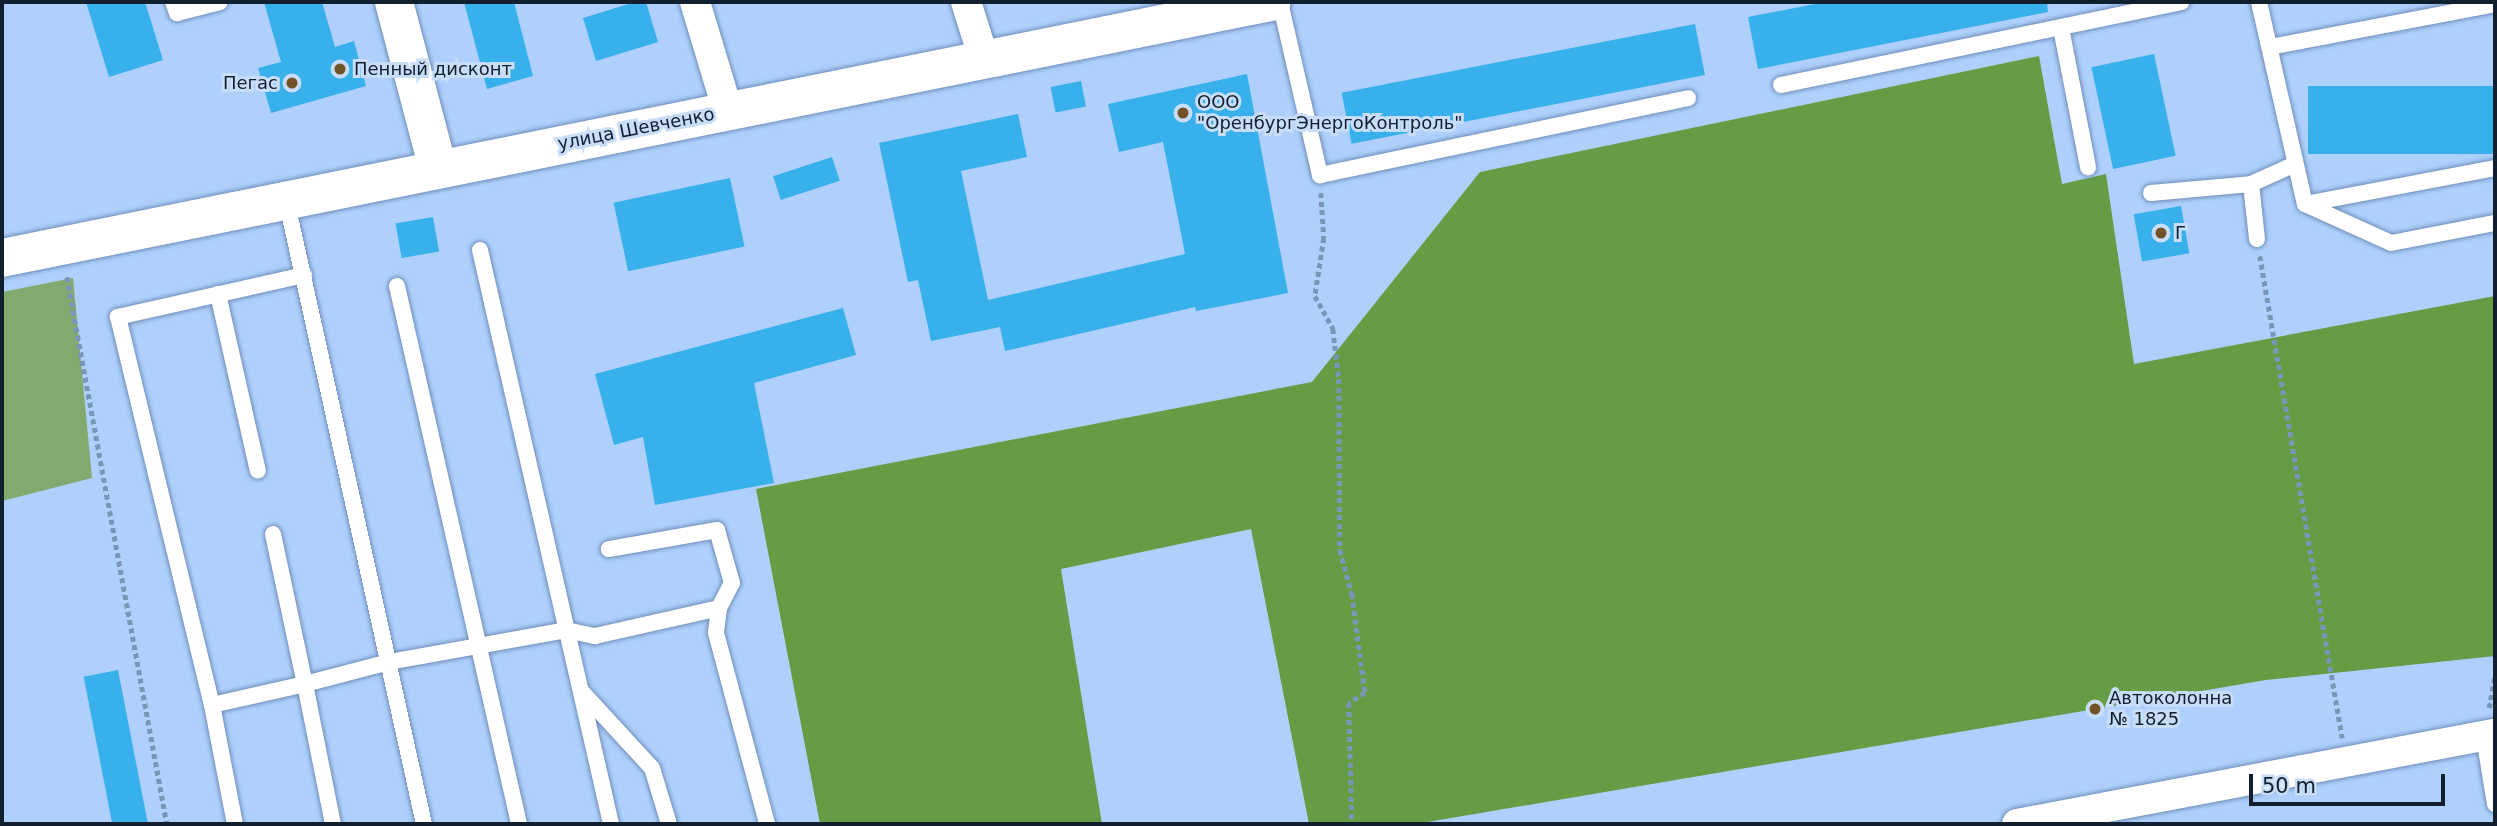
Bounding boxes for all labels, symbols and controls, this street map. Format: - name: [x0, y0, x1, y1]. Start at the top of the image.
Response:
- place label: Пенный дисконт: [354, 58, 512, 80]
- marker: Пенный дисконт: [332, 61, 348, 77]
- place label: Пегас: [223, 72, 278, 94]
- marker: Пегас: [284, 75, 300, 91]
- place label: ООО "ОренбургЭнергоКонтроль": [1197, 92, 1463, 134]
- street label: улица Шевченко: [556, 103, 716, 155]
- marker: ООО "ОренбургЭнергоКонтроль": [1175, 105, 1191, 121]
- place label: Г: [2175, 222, 2186, 244]
- marker: Г: [2153, 225, 2169, 241]
- place label: Автоколонна № 1825: [2109, 688, 2232, 730]
- marker: Автоколонна № 1825: [2087, 701, 2103, 717]
- scale bar: [2252, 760, 2448, 804]
- text: 50 m: [2262, 774, 2316, 798]

